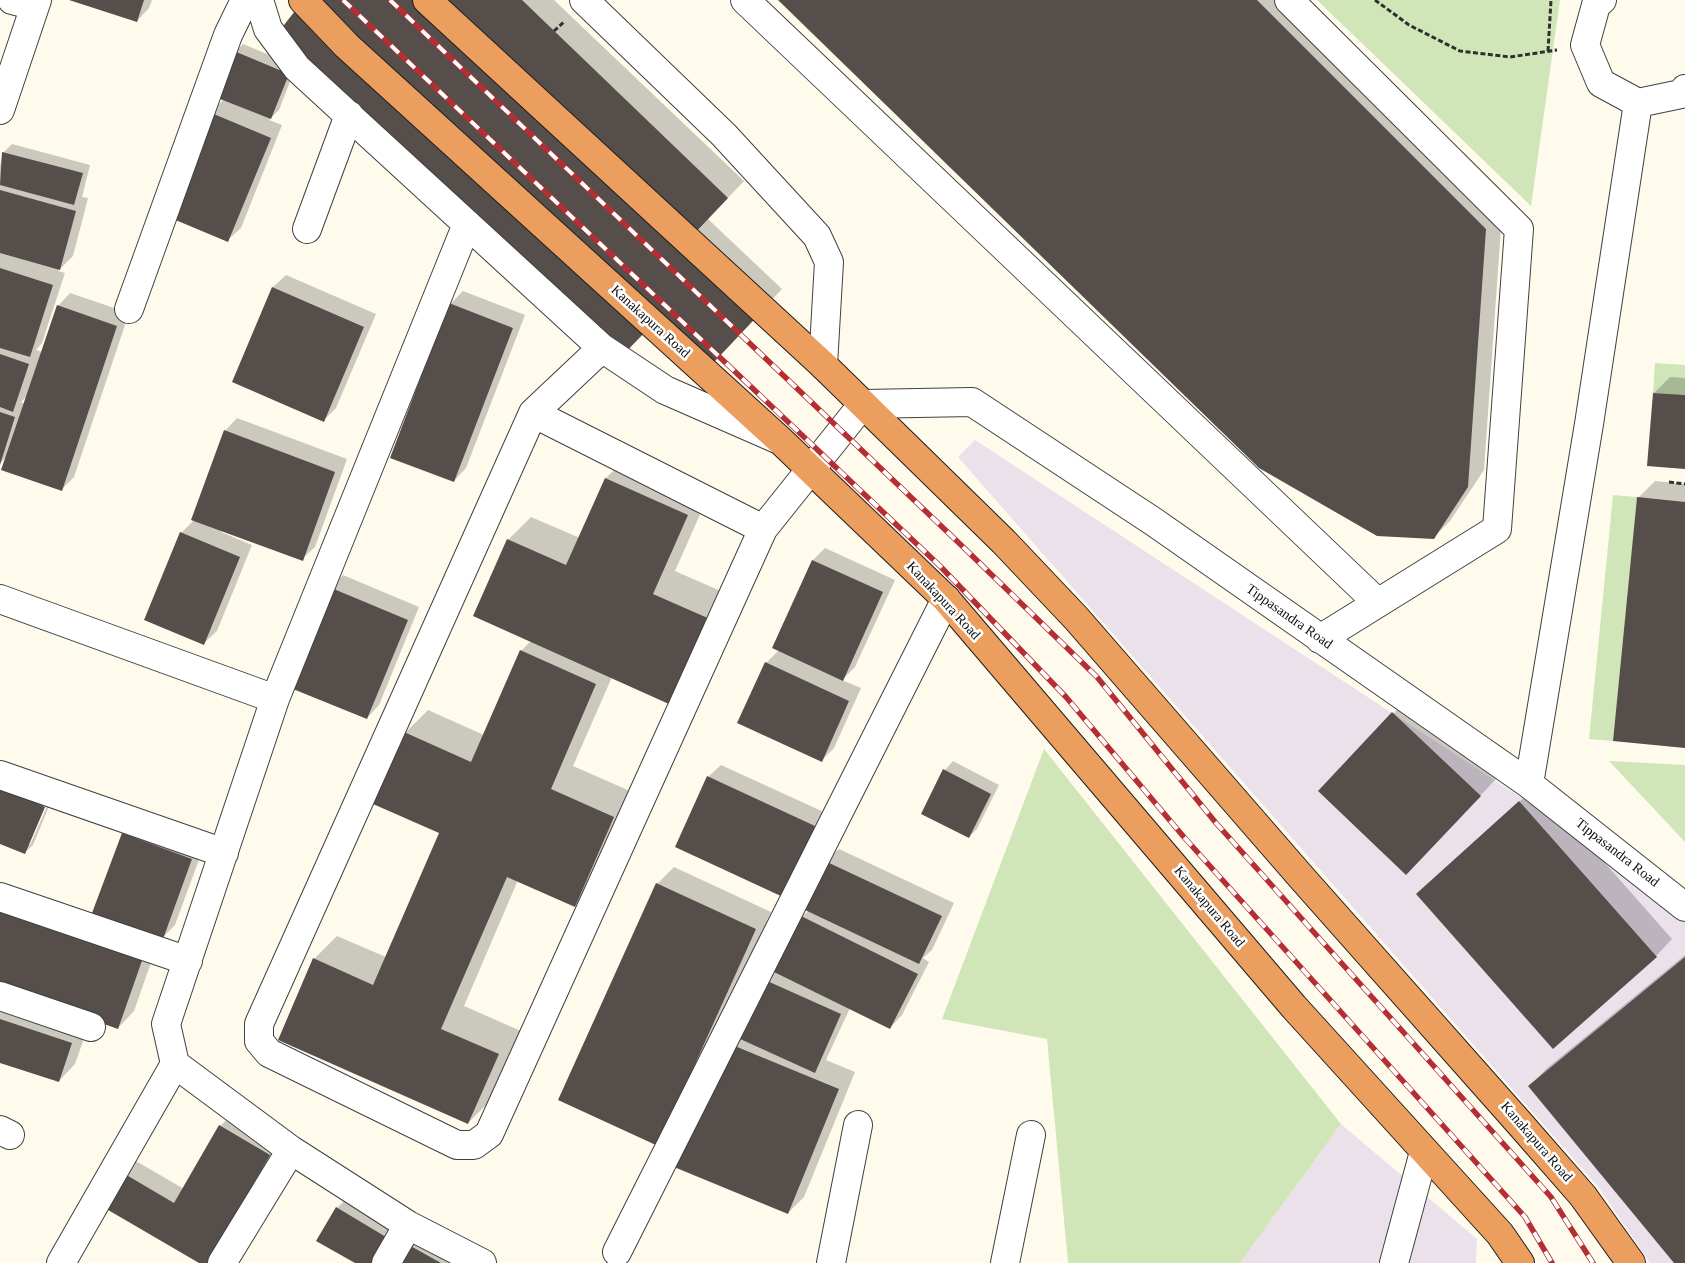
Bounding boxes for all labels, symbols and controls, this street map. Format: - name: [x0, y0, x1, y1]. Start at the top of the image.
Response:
- street label: Kanakapura Road: [607, 282, 693, 362]
- street label: Kanakapura Road: [903, 558, 983, 644]
- street label: Tippasandra Road: [1243, 581, 1335, 653]
- street label: Tippasandra Road: [1572, 815, 1662, 891]
- street label: Kanakapura Road: [1170, 863, 1248, 951]
- street label: Kanakapura Road: [1497, 1098, 1575, 1186]

